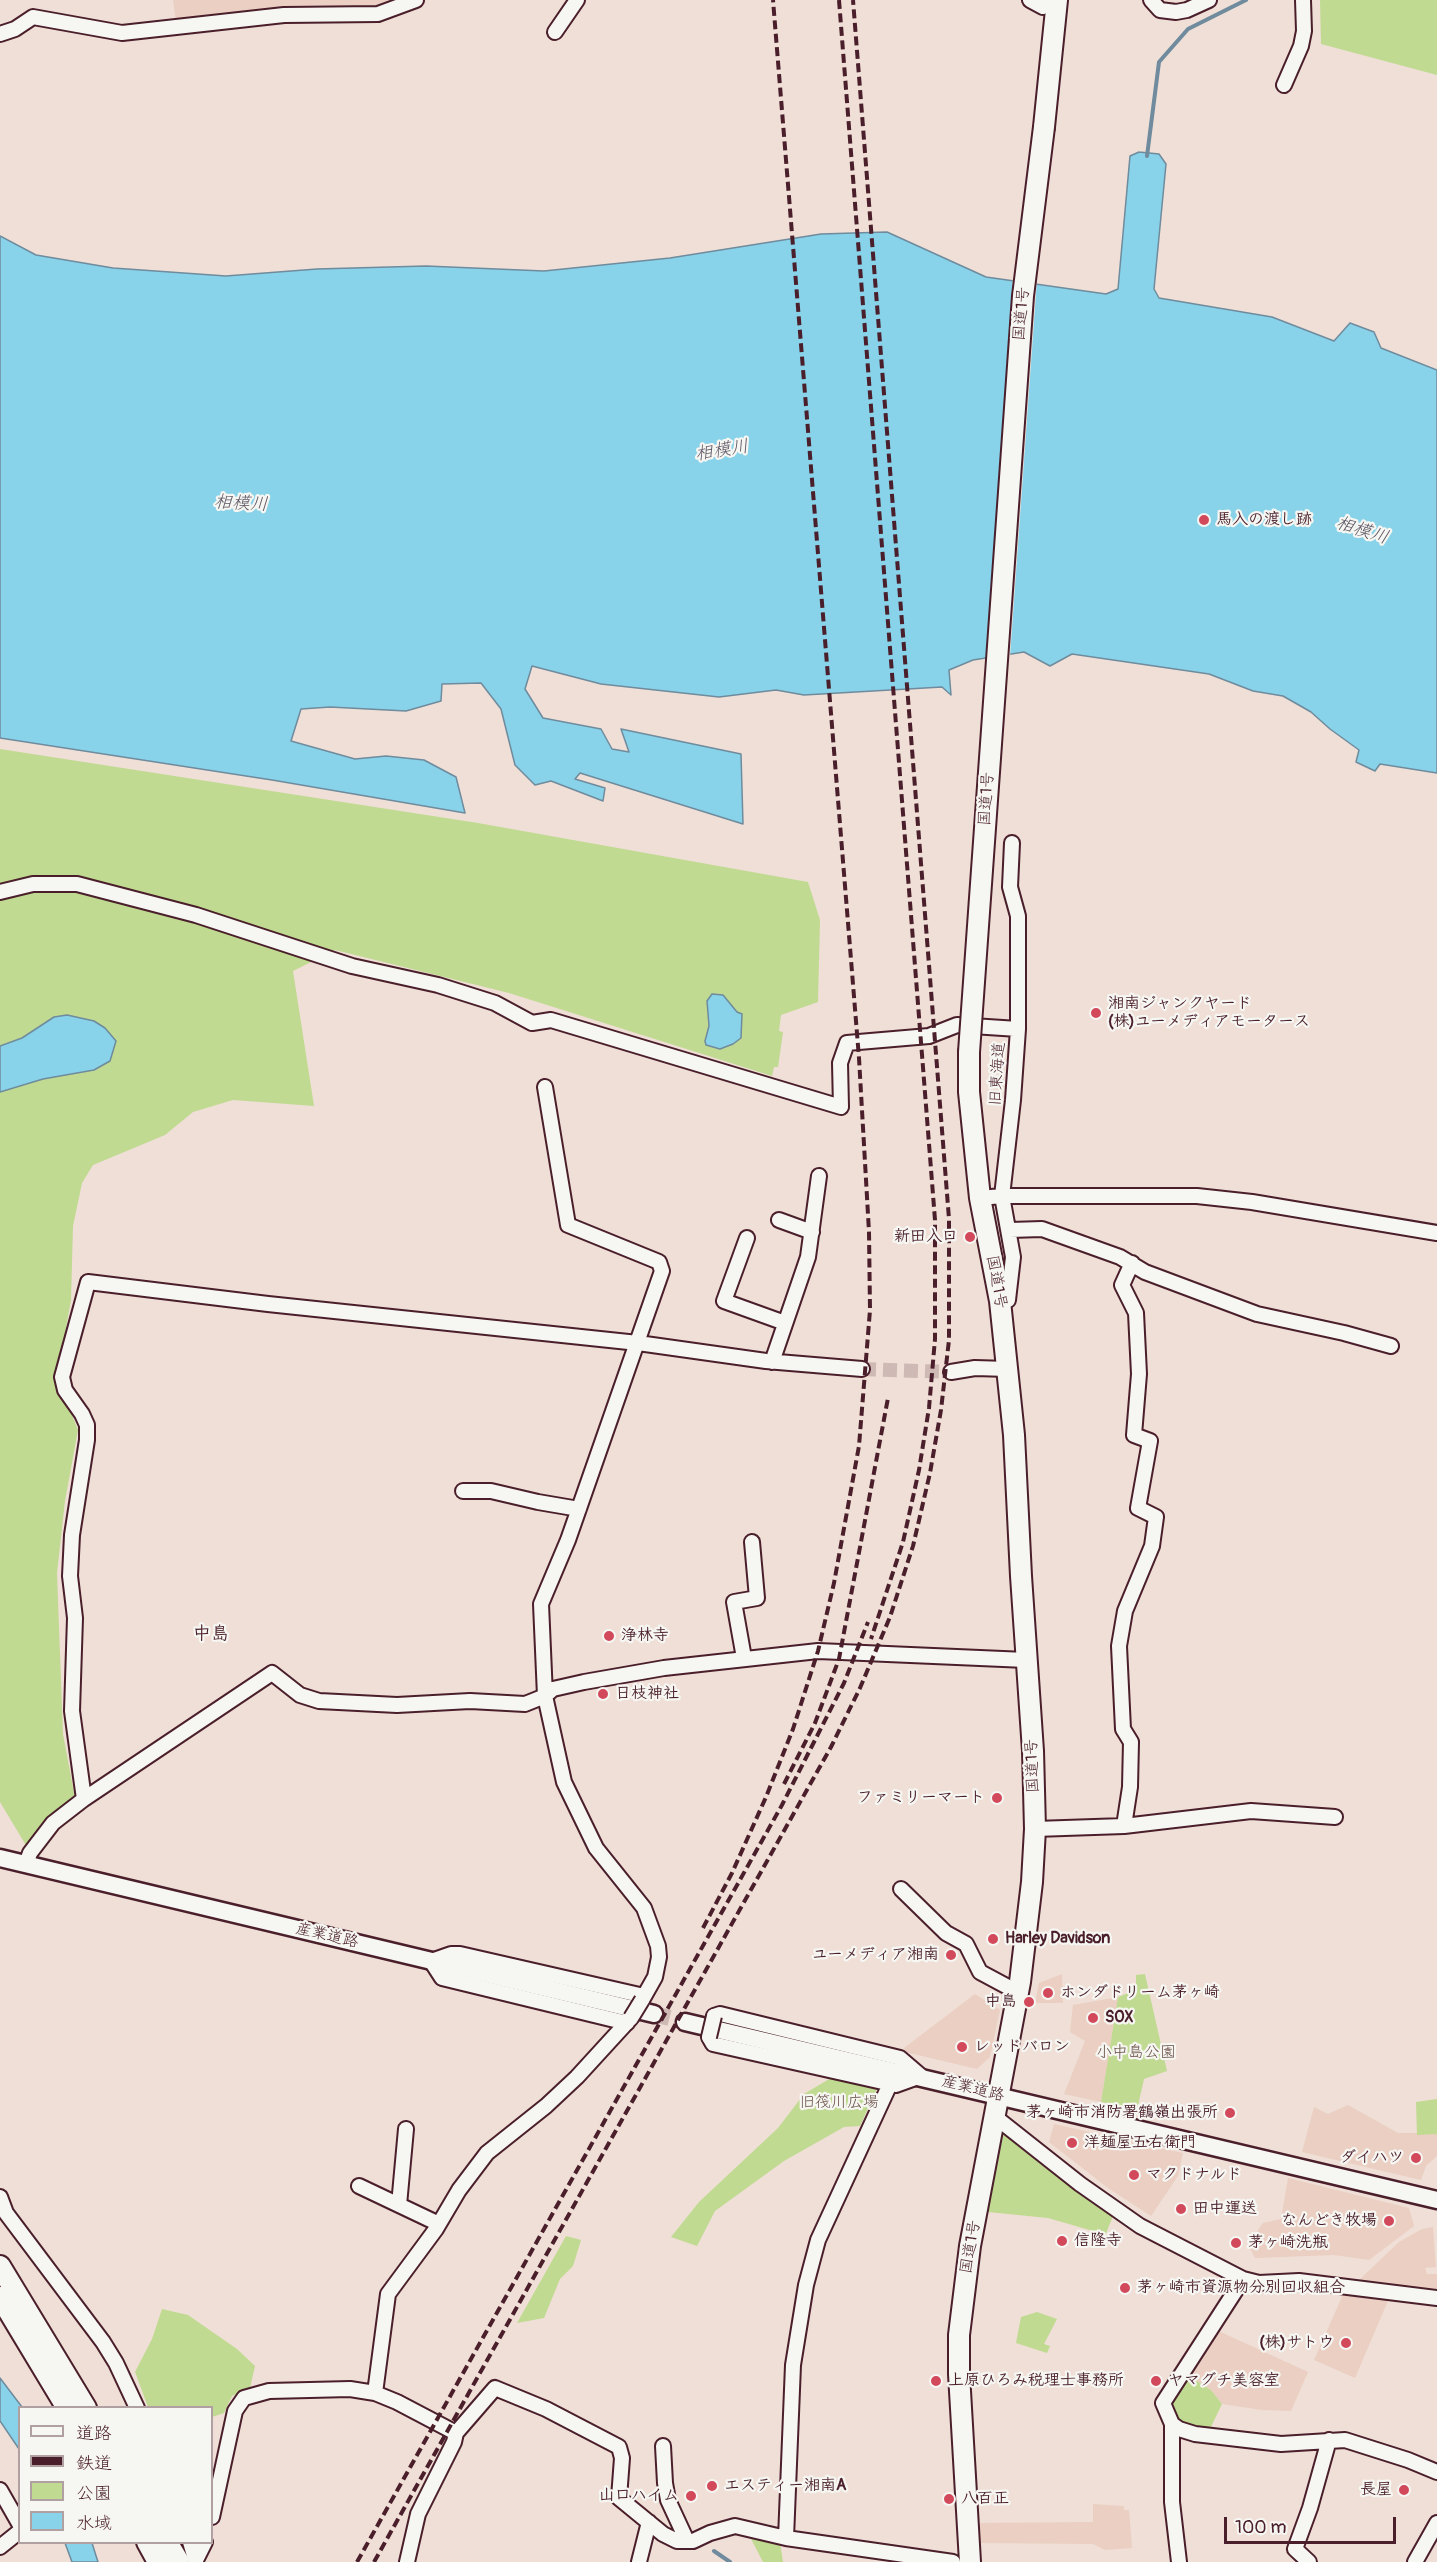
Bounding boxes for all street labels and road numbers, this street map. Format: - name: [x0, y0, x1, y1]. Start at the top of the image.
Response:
- street label: 国道1号: [1010, 286, 1034, 342]
- street label: 国道1号: [976, 771, 998, 827]
- street label: 旧東海道: [986, 1041, 1010, 1107]
- street label: 国道1号: [982, 1254, 1010, 1310]
- street label: 国道1号: [1022, 1739, 1044, 1793]
- street label: 産業道路: [294, 1919, 360, 1953]
- street label: 産業道路: [940, 2072, 1006, 2106]
- street label: 国道1号: [957, 2219, 985, 2275]

